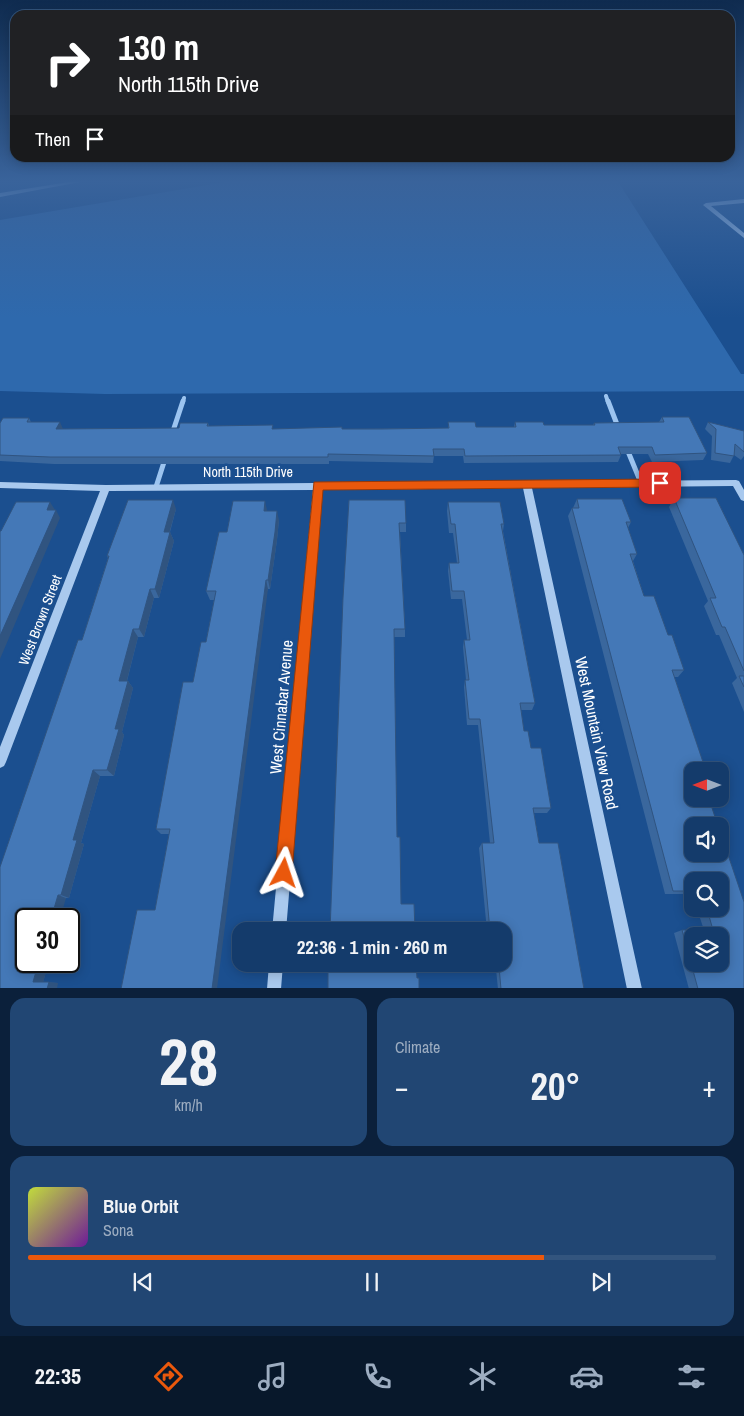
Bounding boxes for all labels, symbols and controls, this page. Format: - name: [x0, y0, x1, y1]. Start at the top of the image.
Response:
- text: 130 m: [118, 24, 199, 71]
- icon: right: [35, 30, 100, 95]
- text: North 115th Drive: [118, 69, 259, 99]
- icon: arrive: [81, 125, 109, 153]
- text: Then: [35, 126, 71, 152]
- pin: [639, 462, 681, 504]
- street label: North 115th Drive: [203, 463, 293, 481]
- icon: arrive: [646, 469, 674, 497]
- street label: West Brown Street: [14, 572, 66, 668]
- street label: West Cinnabar Avenue: [264, 639, 298, 775]
- street label: West Mountain View Road: [570, 655, 624, 811]
- north arrow: [684, 762, 729, 808]
- map controls: [684, 762, 729, 972]
- button: sound: [684, 817, 729, 862]
- position arrow: [257, 846, 309, 898]
- button: search: [684, 872, 729, 917]
- speed limit sign: 30: [15, 908, 80, 973]
- button: layers: [684, 927, 729, 972]
- text: 22:36 · 1 min · 260 m: [297, 934, 447, 960]
- text: 28: [159, 1018, 218, 1105]
- text: Climate: [395, 1036, 440, 1058]
- text: 20°: [531, 1061, 580, 1112]
- text: −: [395, 1068, 408, 1106]
- text: +: [703, 1068, 716, 1106]
- text: km/h: [174, 1094, 203, 1116]
- text: Blue Orbit: [103, 1193, 178, 1219]
- text: Sona: [103, 1219, 134, 1241]
- icon: previous: [129, 1268, 157, 1296]
- icon: pause: [358, 1268, 386, 1296]
- icon: next: [587, 1268, 615, 1296]
- icon: directions: [151, 1359, 186, 1394]
- icon: music: [255, 1359, 290, 1394]
- icon: phone: [360, 1359, 395, 1394]
- icon: climate: [465, 1359, 500, 1394]
- icon: car: [569, 1359, 604, 1394]
- icon: filters: [674, 1359, 709, 1394]
- text: 22:35: [35, 1361, 81, 1391]

